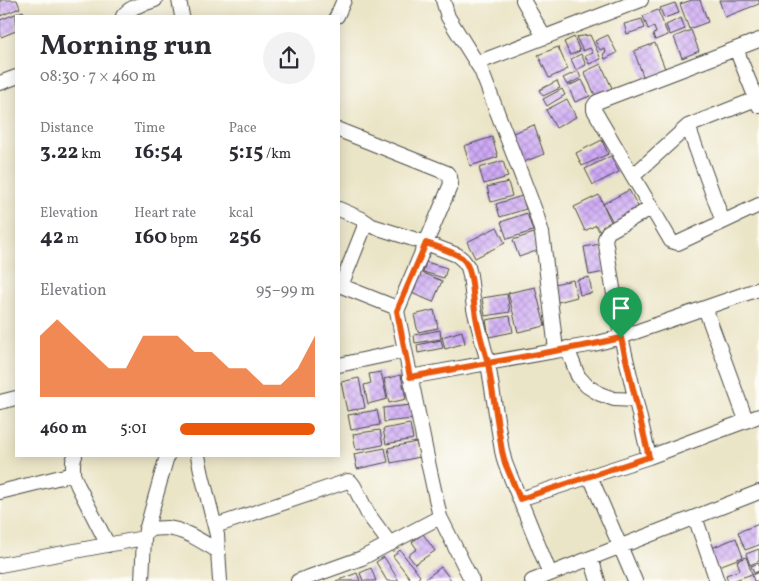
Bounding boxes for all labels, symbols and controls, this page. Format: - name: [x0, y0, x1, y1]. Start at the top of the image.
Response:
- text: Morning run: [40, 27, 212, 66]
- button: share: [263, 32, 315, 84]
- text: 08:30 · 7 × 460 m: [40, 66, 156, 88]
- text: Distance: [40, 119, 94, 138]
- text: Time: [134, 119, 165, 138]
- text: Pace: [229, 119, 257, 138]
- text: 3.22: [40, 138, 79, 167]
- text: 16:54: [134, 138, 183, 167]
- text: 5:15: [229, 138, 263, 167]
- text: km: [79, 145, 101, 164]
- text: /km: [263, 145, 291, 164]
- text: Elevation: [40, 204, 98, 223]
- text: Heart rate: [134, 204, 196, 223]
- text: kcal: [229, 204, 254, 223]
- text: 42: [40, 223, 64, 252]
- text: 160: [134, 223, 167, 252]
- text: 256: [229, 223, 261, 252]
- text: m: [64, 230, 79, 249]
- text: bpm: [167, 230, 198, 249]
- text: Elevation: [40, 280, 107, 302]
- text: 95–99 m: [256, 280, 315, 302]
- pin: [600, 287, 642, 338]
- icon: arrive: [607, 294, 635, 322]
- text: 460 m: [40, 418, 87, 440]
- text: 5:01: [120, 418, 147, 440]

